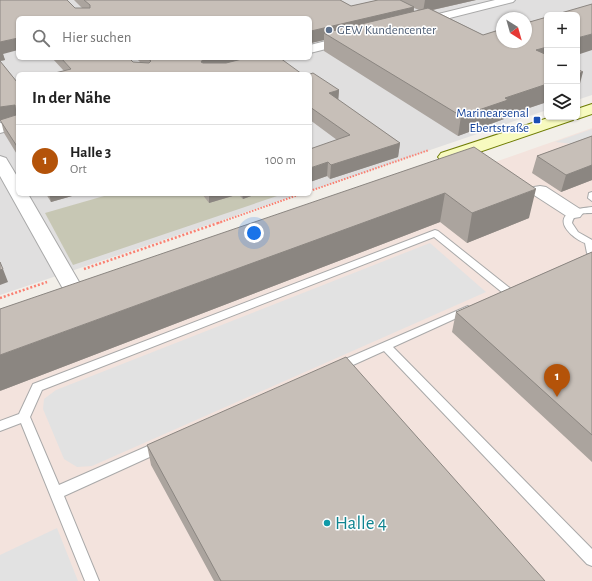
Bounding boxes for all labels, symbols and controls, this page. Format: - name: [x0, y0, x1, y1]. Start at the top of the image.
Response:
- north arrow: [496, 12, 532, 48]
- map controls: [544, 12, 580, 120]
- button: +: [544, 12, 580, 48]
- search box: [16, 16, 312, 60]
- place label: GEW Kundencenter: [337, 24, 437, 37]
- marker: GEW Kundencenter: [324, 25, 334, 35]
- icon: search: [30, 27, 52, 49]
- text: Hier suchen: [62, 30, 132, 45]
- button: −: [544, 48, 580, 84]
- button: layers: [544, 84, 580, 120]
- text: In der Nähe: [32, 89, 111, 106]
- place label: Marinearsenal Ebertstraße: [456, 107, 529, 135]
- marker: Marinearsenal Ebertstraße: [532, 115, 542, 125]
- text: Halle 3: [70, 145, 111, 160]
- text: 1: [43, 154, 47, 167]
- text: 100 m: [265, 154, 296, 167]
- text: Ort: [70, 163, 87, 176]
- your location: [244, 223, 264, 243]
- pin: 1: [544, 364, 570, 397]
- place label: Halle 4: [335, 514, 387, 533]
- marker: Halle 4: [322, 518, 332, 528]

